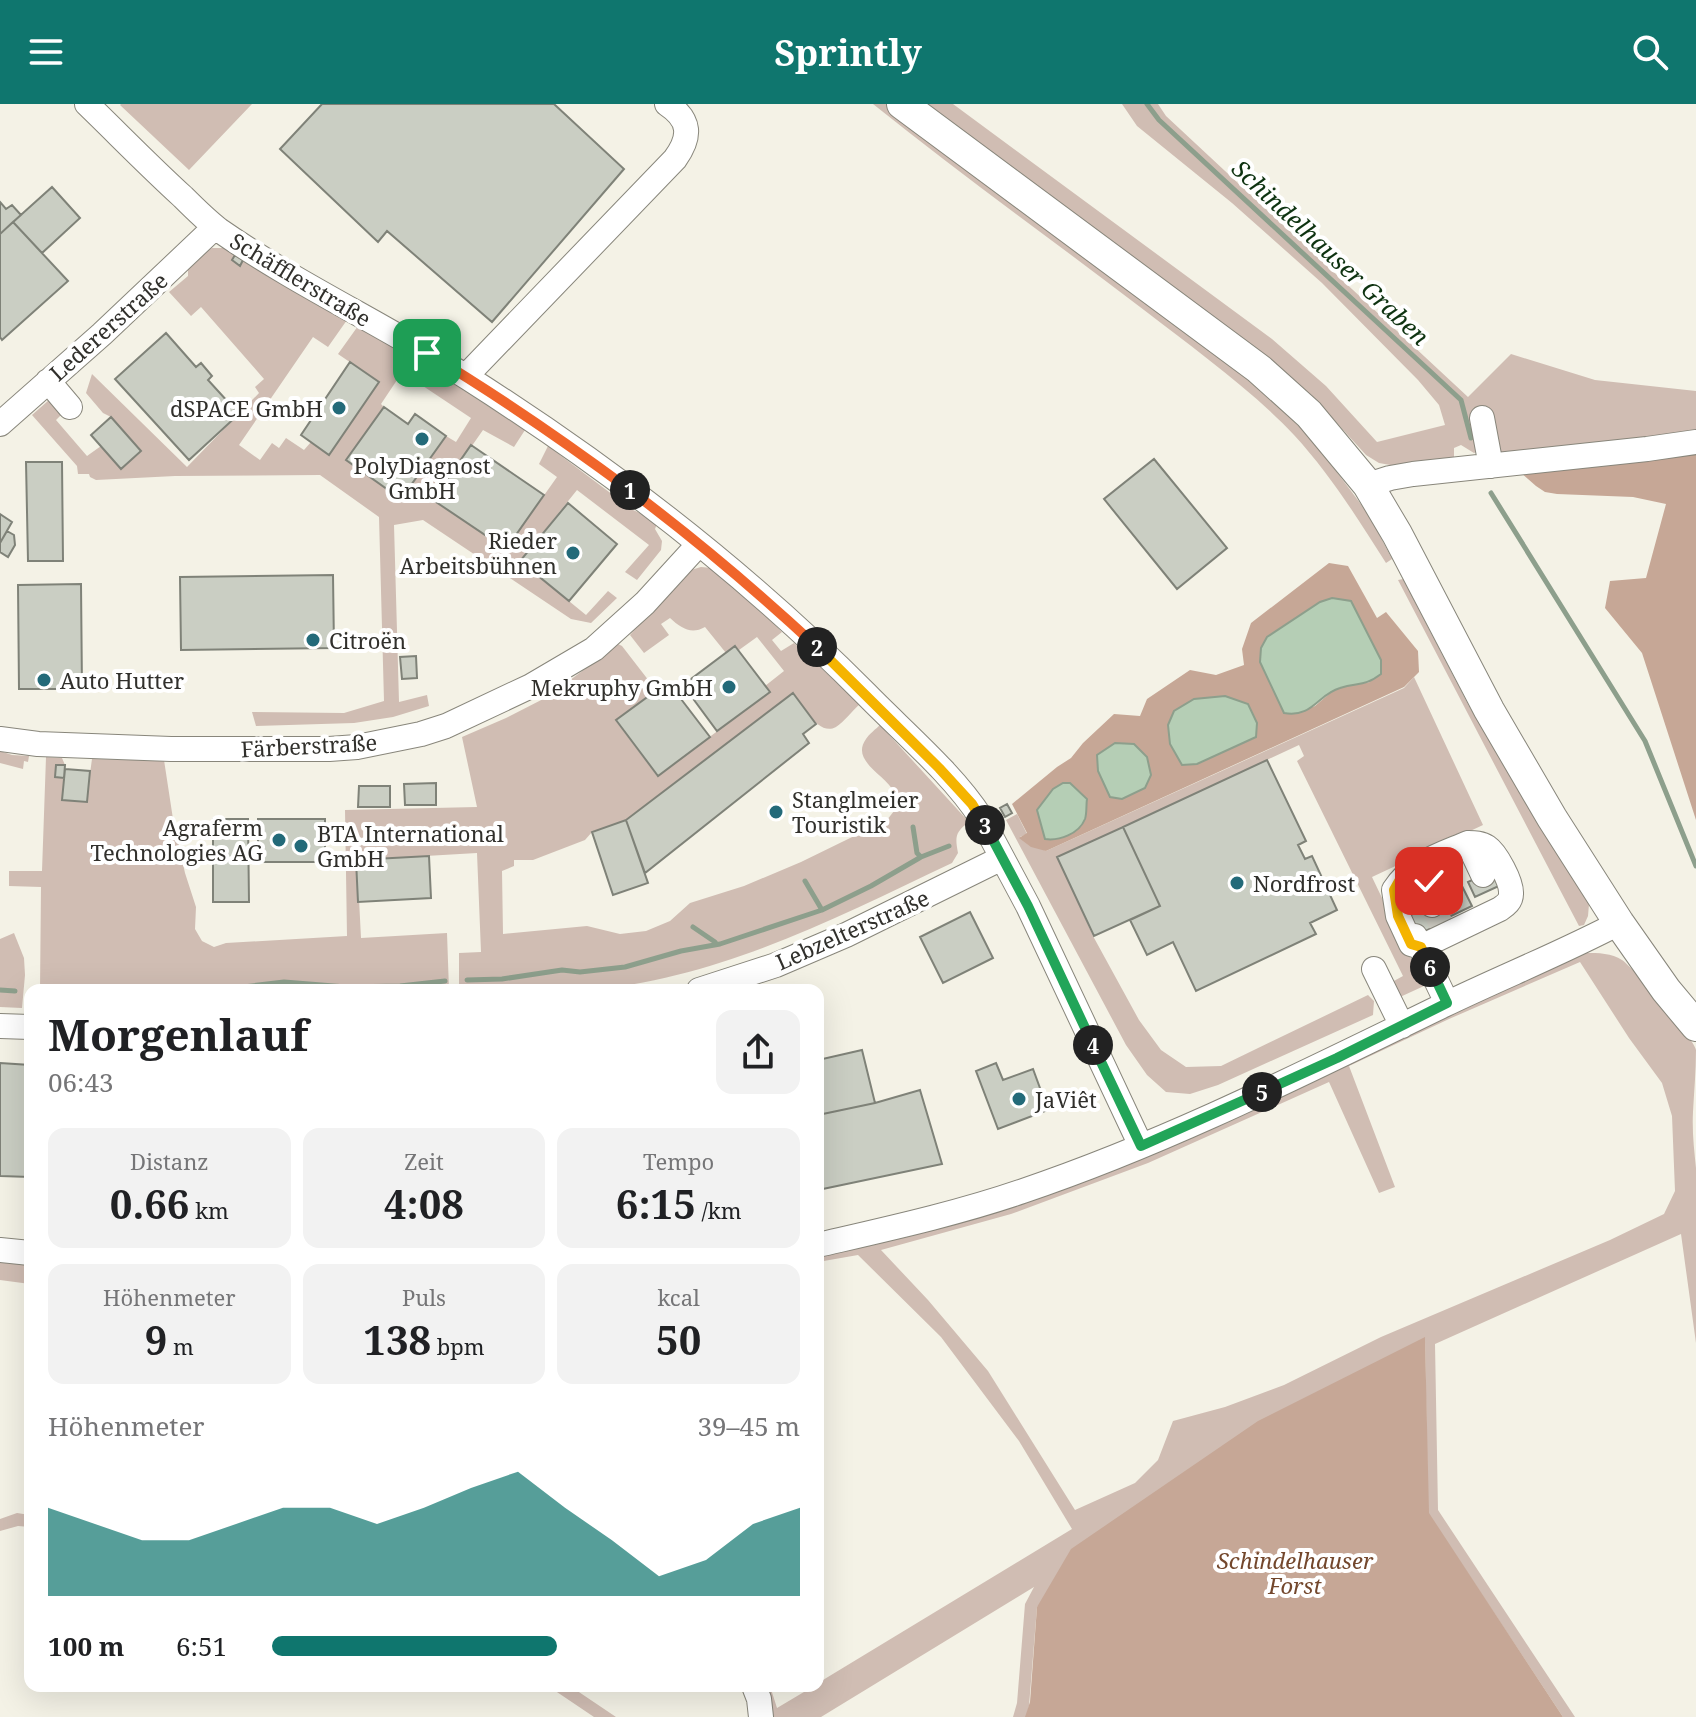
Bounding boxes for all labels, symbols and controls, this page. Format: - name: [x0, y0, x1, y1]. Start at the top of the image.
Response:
- text: Sprintly: [774, 28, 922, 77]
- icon: menu: [24, 30, 68, 74]
- icon: search: [1628, 30, 1672, 74]
- water label: Schindelhauser Graben: [1225, 152, 1437, 352]
- street label: Schäfflerstraße: [225, 225, 377, 333]
- street label: Ledererstraße: [43, 265, 173, 387]
- pin: [393, 319, 461, 387]
- icon: arrive: [405, 331, 449, 375]
- place label: dSPACE GmbH: [170, 393, 323, 423]
- marker: dSPACE GmbH: [330, 399, 348, 417]
- marker: PolyDiagnost GmbH: [413, 430, 431, 448]
- place label: PolyDiagnost GmbH: [353, 450, 491, 505]
- pin: 1: [610, 470, 650, 510]
- text: 1: [624, 475, 636, 505]
- place label: Rieder Arbeitsbühnen: [400, 525, 558, 580]
- marker: Rieder Arbeitsbühnen: [564, 544, 582, 562]
- place label: Citroën: [329, 625, 406, 655]
- pin: 2: [797, 627, 837, 667]
- marker: Citroën: [304, 631, 322, 649]
- text: 2: [811, 632, 823, 662]
- place label: Auto Hutter: [60, 665, 185, 695]
- marker: Auto Hutter: [35, 671, 53, 689]
- place label: Mekruphy GmbH: [531, 672, 713, 702]
- marker: Mekruphy GmbH: [720, 678, 738, 696]
- street label: Färberstraße: [240, 726, 378, 764]
- place label: Stanglmeier Touristik: [792, 784, 919, 839]
- marker: Stanglmeier Touristik: [767, 803, 785, 821]
- pin: 3: [965, 805, 1005, 845]
- text: 3: [979, 810, 991, 840]
- place label: Agraferm Technologies AG: [91, 812, 263, 867]
- place label: BTA International GmbH: [317, 818, 504, 873]
- marker: Agraferm Technologies AG: [270, 831, 288, 849]
- marker: BTA International GmbH: [292, 837, 310, 855]
- pin: [1395, 847, 1463, 915]
- icon: check: [1407, 859, 1451, 903]
- place label: Nordfrost: [1253, 868, 1355, 898]
- marker: Nordfrost: [1228, 874, 1246, 892]
- street label: Lebzelterstraße: [771, 882, 933, 976]
- pin: 6: [1410, 947, 1450, 987]
- text: 6: [1424, 952, 1436, 982]
- text: Morgenlauf: [48, 1004, 308, 1064]
- button: share: [716, 1010, 800, 1094]
- pin: 4: [1073, 1025, 1113, 1065]
- text: 4: [1087, 1030, 1099, 1060]
- text: 06:43: [48, 1064, 114, 1100]
- pin: 5: [1242, 1072, 1282, 1112]
- text: 5: [1256, 1077, 1268, 1107]
- place label: JaViêt: [1034, 1084, 1097, 1114]
- marker: JaViêt: [1010, 1090, 1028, 1108]
- text: Distanz: [130, 1146, 209, 1176]
- text: Zeit: [404, 1146, 444, 1176]
- text: Tempo: [643, 1146, 714, 1176]
- text: 0.66: [110, 1176, 189, 1231]
- text: 4:08: [384, 1176, 464, 1231]
- text: 6:15: [616, 1176, 696, 1231]
- text: km: [189, 1195, 229, 1225]
- text: /km: [696, 1195, 742, 1225]
- text: Höhenmeter: [103, 1282, 236, 1312]
- text: Puls: [402, 1282, 446, 1312]
- text: kcal: [657, 1282, 700, 1312]
- text: 9: [145, 1312, 167, 1367]
- text: 138: [363, 1312, 431, 1367]
- text: 50: [656, 1312, 701, 1367]
- text: m: [167, 1331, 194, 1361]
- text: bpm: [431, 1331, 485, 1361]
- text: Höhenmeter: [48, 1408, 205, 1444]
- text: 39–45 m: [698, 1408, 800, 1444]
- park label: Schindelhauser Forst: [1217, 1545, 1374, 1600]
- text: 100 m: [48, 1628, 124, 1664]
- text: 6:51: [176, 1628, 227, 1664]

